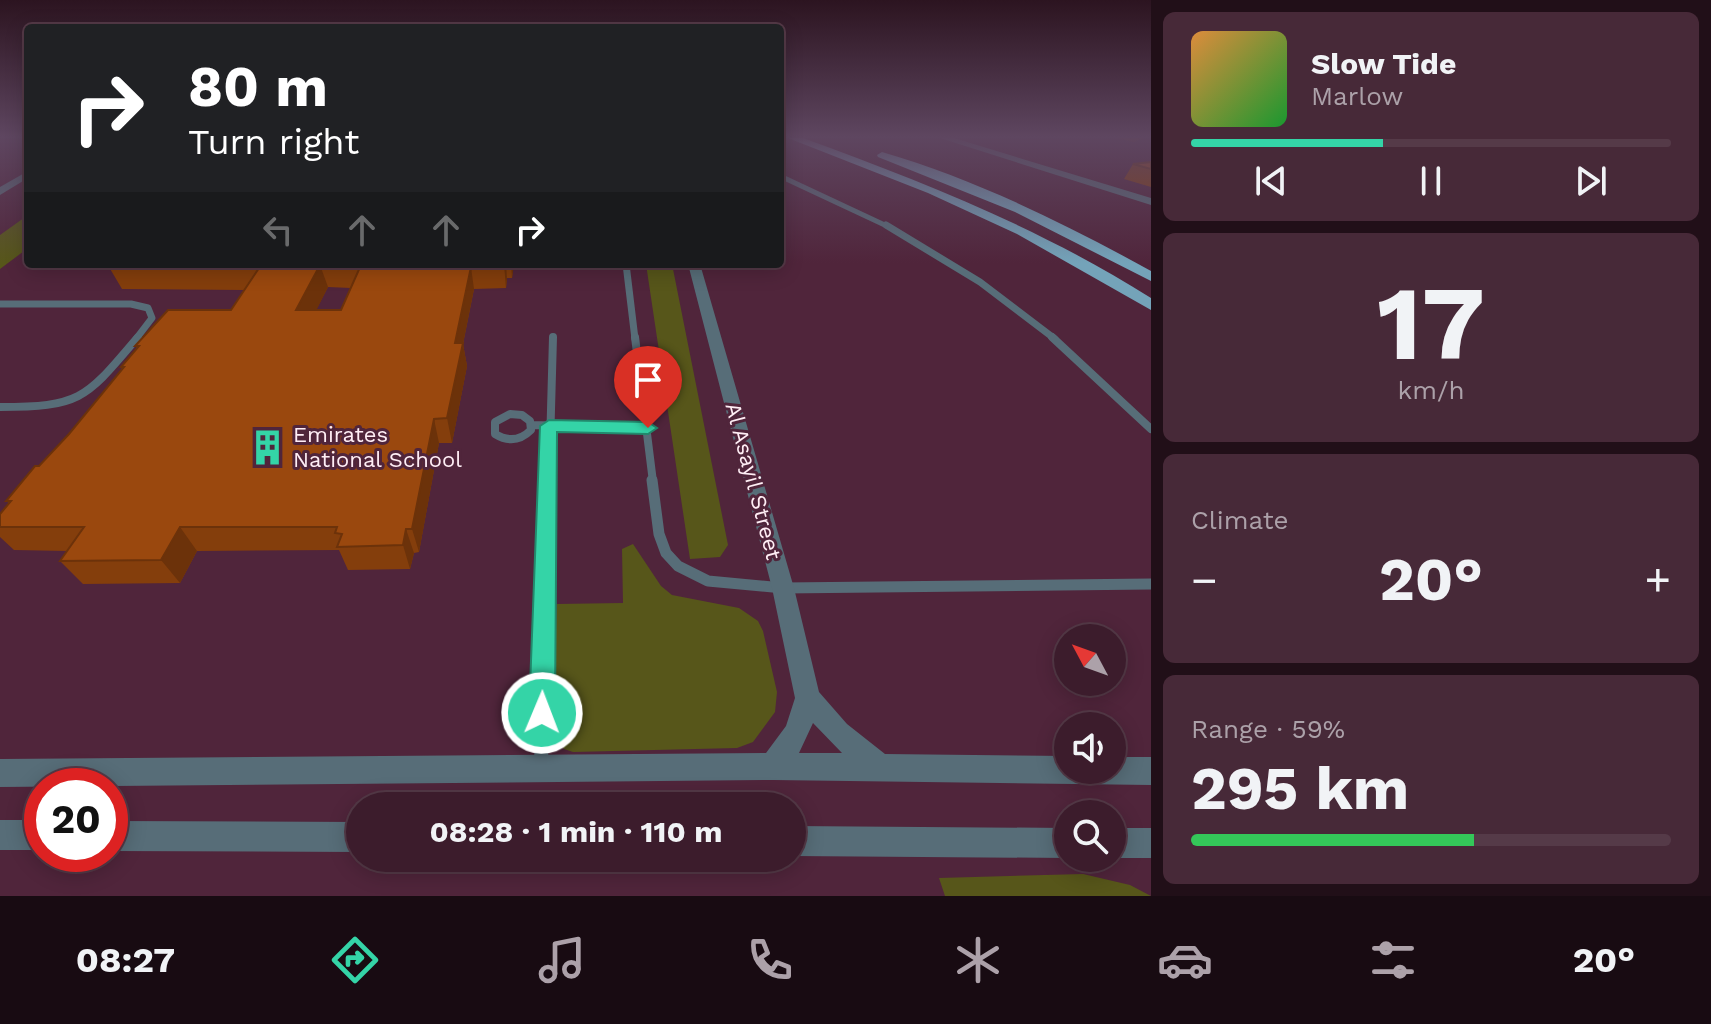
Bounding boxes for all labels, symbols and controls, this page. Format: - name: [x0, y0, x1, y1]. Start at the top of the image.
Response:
- text: Slow Tide: [1311, 46, 1456, 81]
- text: 80 m: [188, 54, 328, 120]
- icon: right: [56, 56, 160, 160]
- text: Marlow: [1311, 81, 1403, 111]
- text: Turn right: [188, 121, 359, 163]
- icon: previous: [1249, 159, 1293, 203]
- icon: pause: [1409, 159, 1453, 203]
- icon: next: [1569, 159, 1613, 203]
- icon: left: [256, 208, 300, 252]
- icon: ahead: [340, 208, 384, 252]
- icon: ahead: [424, 208, 468, 252]
- icon: right: [508, 208, 552, 252]
- text: 17: [1377, 262, 1485, 384]
- pin: [614, 346, 682, 428]
- icon: arrive: [626, 358, 670, 402]
- text: km/h: [1398, 375, 1464, 405]
- street label: Al Asayil Street: [721, 400, 787, 563]
- place label: Emirates National School: [293, 422, 462, 472]
- building icon: Emirates National School: [248, 428, 286, 466]
- text: Climate: [1191, 505, 1289, 535]
- text: 20°: [1379, 544, 1483, 615]
- text: −: [1191, 554, 1218, 606]
- text: +: [1644, 554, 1671, 606]
- north arrow: [1054, 624, 1126, 696]
- map controls: [1054, 624, 1126, 872]
- position arrow: [500, 671, 584, 755]
- button: sound: [1054, 712, 1126, 784]
- text: Range · 59%: [1191, 714, 1345, 744]
- text: 295 km: [1191, 753, 1409, 824]
- speed limit sign: 20: [24, 768, 128, 872]
- button: search: [1054, 800, 1126, 872]
- text: 08:28 · 1 min · 110 m: [429, 814, 723, 849]
- icon: directions: [327, 932, 383, 988]
- icon: music: [534, 932, 590, 988]
- icon: phone: [742, 932, 798, 988]
- icon: climate: [950, 932, 1006, 988]
- icon: car: [1157, 932, 1213, 988]
- icon: filters: [1365, 932, 1421, 988]
- text: 08:27: [76, 939, 175, 981]
- text: 20°: [1573, 939, 1635, 981]

